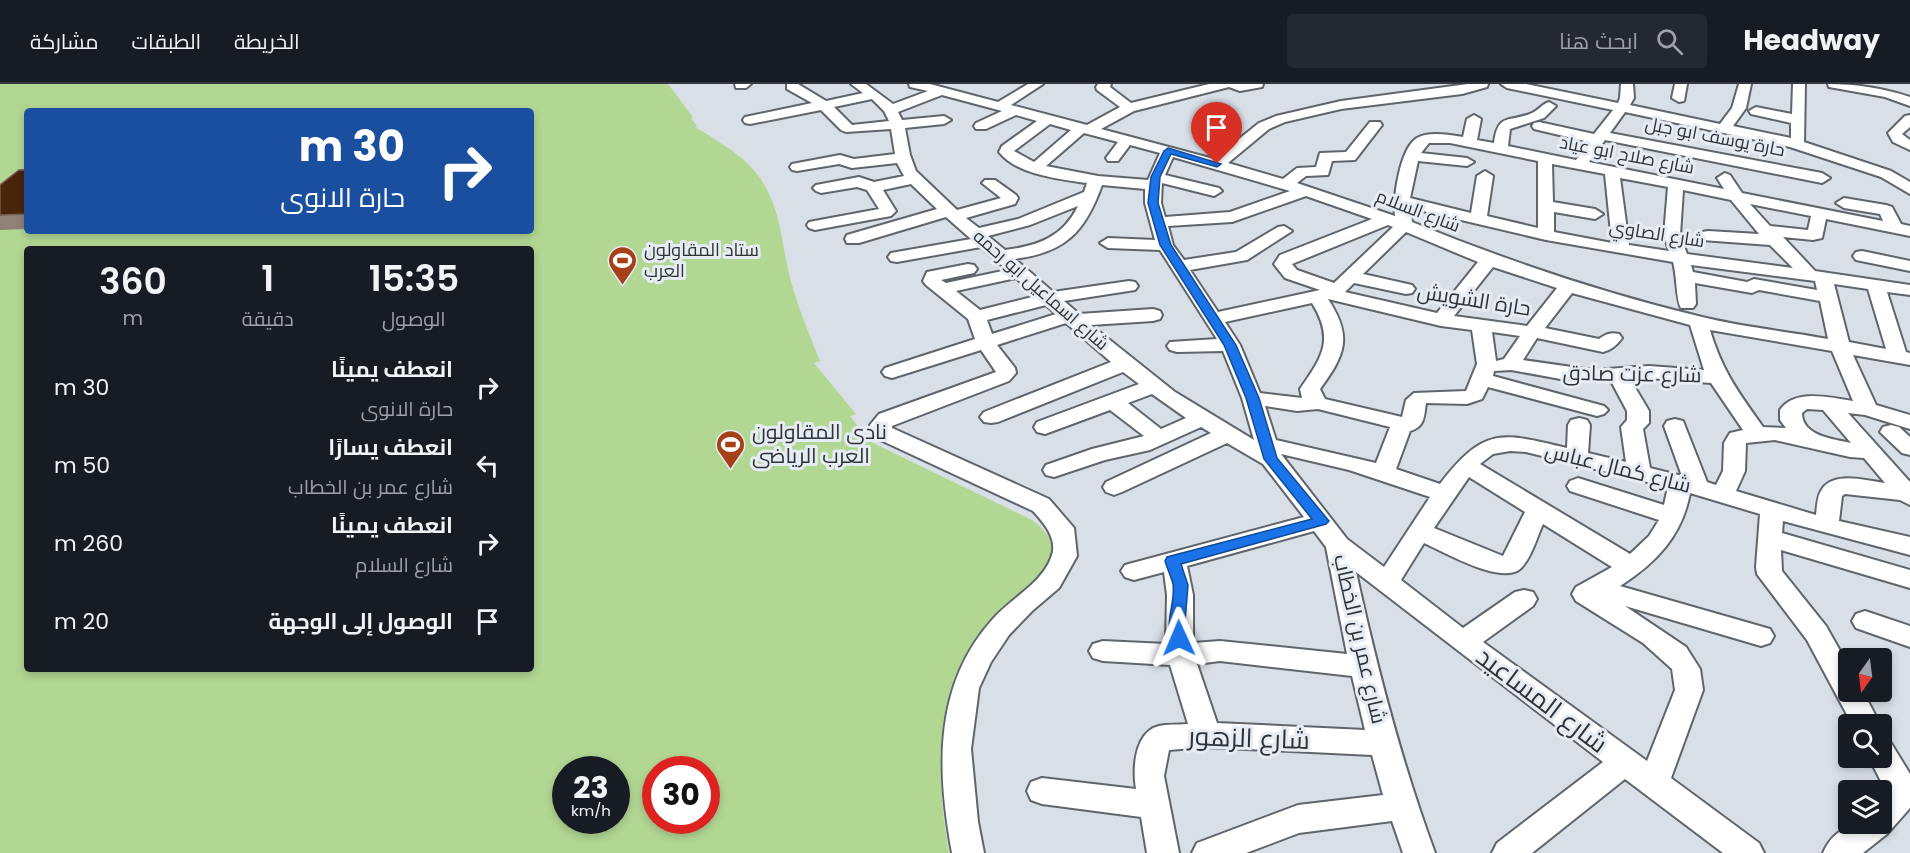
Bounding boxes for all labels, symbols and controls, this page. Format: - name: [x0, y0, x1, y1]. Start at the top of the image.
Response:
- search box: [1287, 14, 1707, 68]
- text: Headway: [1743, 21, 1880, 60]
- icon: search: [1653, 25, 1686, 58]
- text: ابحث هنا: [1559, 26, 1638, 57]
- text: مشاركة: [30, 27, 99, 56]
- text: الطبقات: [132, 27, 201, 56]
- text: الخريطة: [234, 27, 300, 56]
- pin: [1191, 102, 1242, 164]
- icon: arrive: [1200, 111, 1233, 144]
- street label: حارة يوسف ابو جبل: [1643, 111, 1787, 162]
- text: 30 m: [299, 117, 405, 176]
- street label: شارع صلاح ابو عياد: [1558, 129, 1697, 180]
- icon: right: [426, 132, 504, 210]
- text: حارة الانوى: [280, 179, 405, 216]
- street label: شارع السلام: [1372, 183, 1464, 238]
- street label: شارع الصاوي: [1607, 214, 1706, 255]
- street label: شارع اسماعيل ابو رحمه: [968, 224, 1115, 356]
- place label: ستاد المقاولون العرب: [644, 237, 759, 283]
- sports icon: ستاد المقاولون العرب: [607, 244, 639, 286]
- text: 1: [261, 253, 274, 304]
- text: 15:35: [369, 253, 459, 304]
- text: 360: [99, 256, 167, 307]
- street label: حارة الشويش: [1415, 276, 1533, 323]
- text: m: [123, 304, 143, 332]
- text: دقيقة: [242, 305, 294, 333]
- text: الوصول: [382, 305, 446, 333]
- text: انعطف يمينًا: [331, 354, 453, 385]
- street label: شارع عزت صادق: [1562, 358, 1702, 389]
- icon: right: [471, 371, 504, 404]
- text: 30 m: [54, 372, 109, 403]
- text: حارة الانوى: [361, 395, 453, 423]
- place label: نادى المقاولون العرب الرياضى: [752, 417, 887, 470]
- sports icon: نادى المقاولون العرب الرياضى: [715, 428, 747, 470]
- text: انعطف يسارًا: [328, 432, 453, 463]
- street label: شارع كمال عباس: [1542, 435, 1694, 500]
- icon: left: [471, 449, 504, 482]
- text: 50 m: [54, 450, 110, 481]
- text: شارع عمر بن الخطاب: [288, 473, 453, 501]
- text: انعطف يمينًا: [331, 510, 453, 541]
- icon: right: [471, 527, 504, 560]
- text: 260 m: [54, 528, 123, 559]
- text: شارع السلام: [355, 551, 453, 579]
- street label: شارع عمر بن الخطاب: [1327, 551, 1394, 727]
- icon: arrive: [471, 605, 504, 638]
- text: 20 m: [54, 606, 109, 637]
- text: الوصول إلى الوجهة: [268, 606, 453, 637]
- position arrow: [1147, 606, 1211, 670]
- street label: شارع المساعيد: [1469, 639, 1615, 761]
- north arrow: [1838, 648, 1892, 702]
- map controls: [1838, 648, 1892, 834]
- button: search: [1838, 714, 1892, 768]
- street label: شارع الزهور: [1186, 718, 1310, 758]
- speed limit sign: 30: [642, 756, 720, 834]
- text: 23: [573, 766, 609, 809]
- button: layers: [1838, 780, 1892, 834]
- text: km/h: [571, 800, 611, 821]

